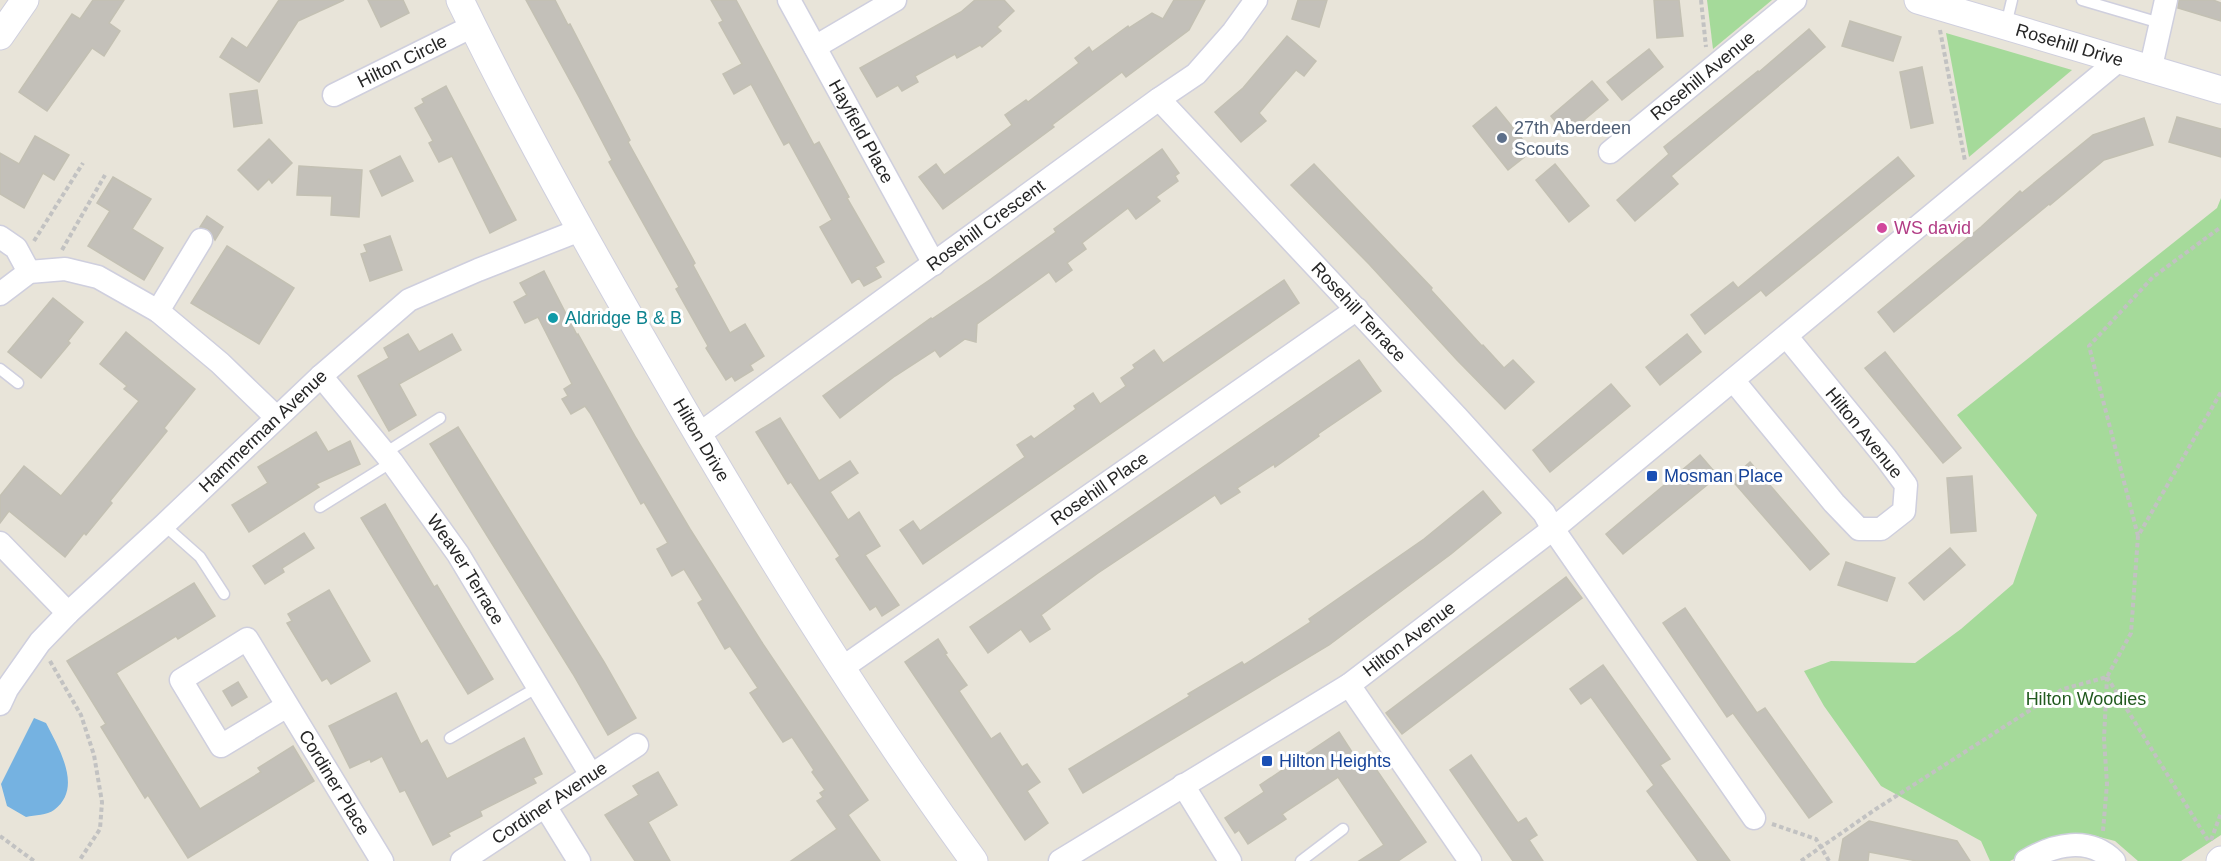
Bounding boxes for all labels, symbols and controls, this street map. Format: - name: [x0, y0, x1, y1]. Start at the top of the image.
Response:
- street label: Rosehill Drive: [2013, 20, 2126, 70]
- street label: Rosehill Avenue: [1647, 27, 1759, 124]
- street label: Hilton Circle: [354, 31, 450, 92]
- street label: Hayfield Place: [825, 76, 898, 187]
- place label: 27th Aberdeen Scouts: [1514, 118, 1631, 159]
- marker: 27th Aberdeen Scouts: [1495, 131, 1509, 145]
- street label: Rosehill Crescent: [923, 176, 1049, 275]
- place label: WS david: [1894, 218, 1971, 238]
- marker: WS david: [1875, 221, 1889, 235]
- street label: Rosehill Terrace: [1307, 258, 1410, 366]
- place label: Aldridge B & B: [565, 308, 682, 328]
- marker: Aldridge B & B: [546, 311, 560, 325]
- street label: Hammerman Avenue: [195, 366, 331, 496]
- street label: Hilton Avenue: [1821, 384, 1907, 482]
- street label: Hilton Drive: [669, 395, 734, 485]
- street label: Rosehill Place: [1047, 448, 1152, 529]
- place label: Mosman Place: [1664, 466, 1783, 486]
- marker: Mosman Place: [1645, 469, 1659, 483]
- street label: Weaver Terrace: [423, 511, 508, 628]
- street label: Hilton Avenue: [1359, 597, 1459, 681]
- park label: Hilton Woodies: [2026, 689, 2146, 709]
- street label: Cordiner Place: [295, 726, 374, 839]
- place label: Hilton Heights: [1279, 751, 1391, 771]
- marker: Hilton Heights: [1260, 754, 1274, 768]
- street label: Cordiner Avenue: [488, 758, 611, 848]

